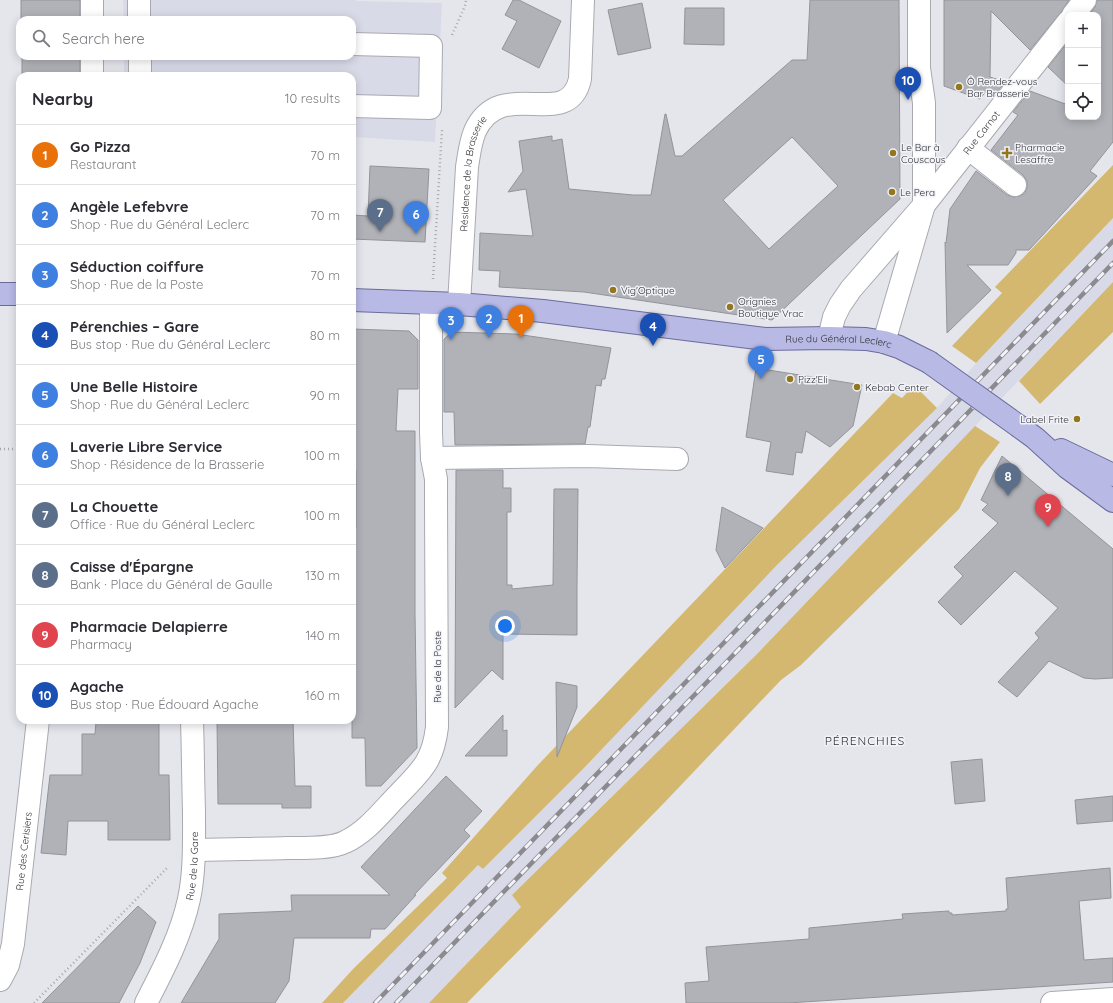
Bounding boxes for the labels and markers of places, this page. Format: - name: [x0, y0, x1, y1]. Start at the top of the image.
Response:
- pin: 10: [895, 67, 921, 100]
- place label: Ô Rendez-vous Bar Brasserie: [967, 75, 1038, 100]
- marker: Ô Rendez-vous Bar Brasserie: [954, 82, 964, 92]
- place label: Le Bar à Couscous: [901, 141, 946, 166]
- place label: Pharmacie Lesaffre: [1015, 141, 1065, 166]
- marker: Le Bar à Couscous: [888, 148, 898, 158]
- marker: Pharmacie Lesaffre: [1002, 148, 1012, 158]
- place label: Le Pera: [900, 186, 935, 199]
- marker: Le Pera: [887, 187, 897, 197]
- pin: 7: [367, 199, 393, 232]
- pin: 6: [403, 201, 429, 234]
- place label: Vig'Optique: [621, 284, 675, 297]
- marker: Vig'Optique: [608, 285, 618, 295]
- place label: Orignies Boutique Vrac: [738, 295, 803, 320]
- marker: Orignies Boutique Vrac: [725, 302, 735, 312]
- pin: 2: [476, 305, 502, 338]
- pin: 1: [508, 305, 534, 338]
- pin: 3: [438, 307, 464, 340]
- pin: 4: [640, 313, 666, 346]
- pin: 5: [748, 346, 774, 379]
- place label: Pizz'Eli: [798, 373, 828, 386]
- marker: Pizz'Eli: [785, 374, 795, 384]
- place label: Kebab Center: [865, 381, 929, 394]
- marker: Kebab Center: [852, 382, 862, 392]
- place label: Label Frite: [1020, 413, 1069, 426]
- marker: Label Frite: [1072, 414, 1082, 424]
- pin: 8: [995, 463, 1021, 496]
- pin: 9: [1035, 494, 1061, 527]

